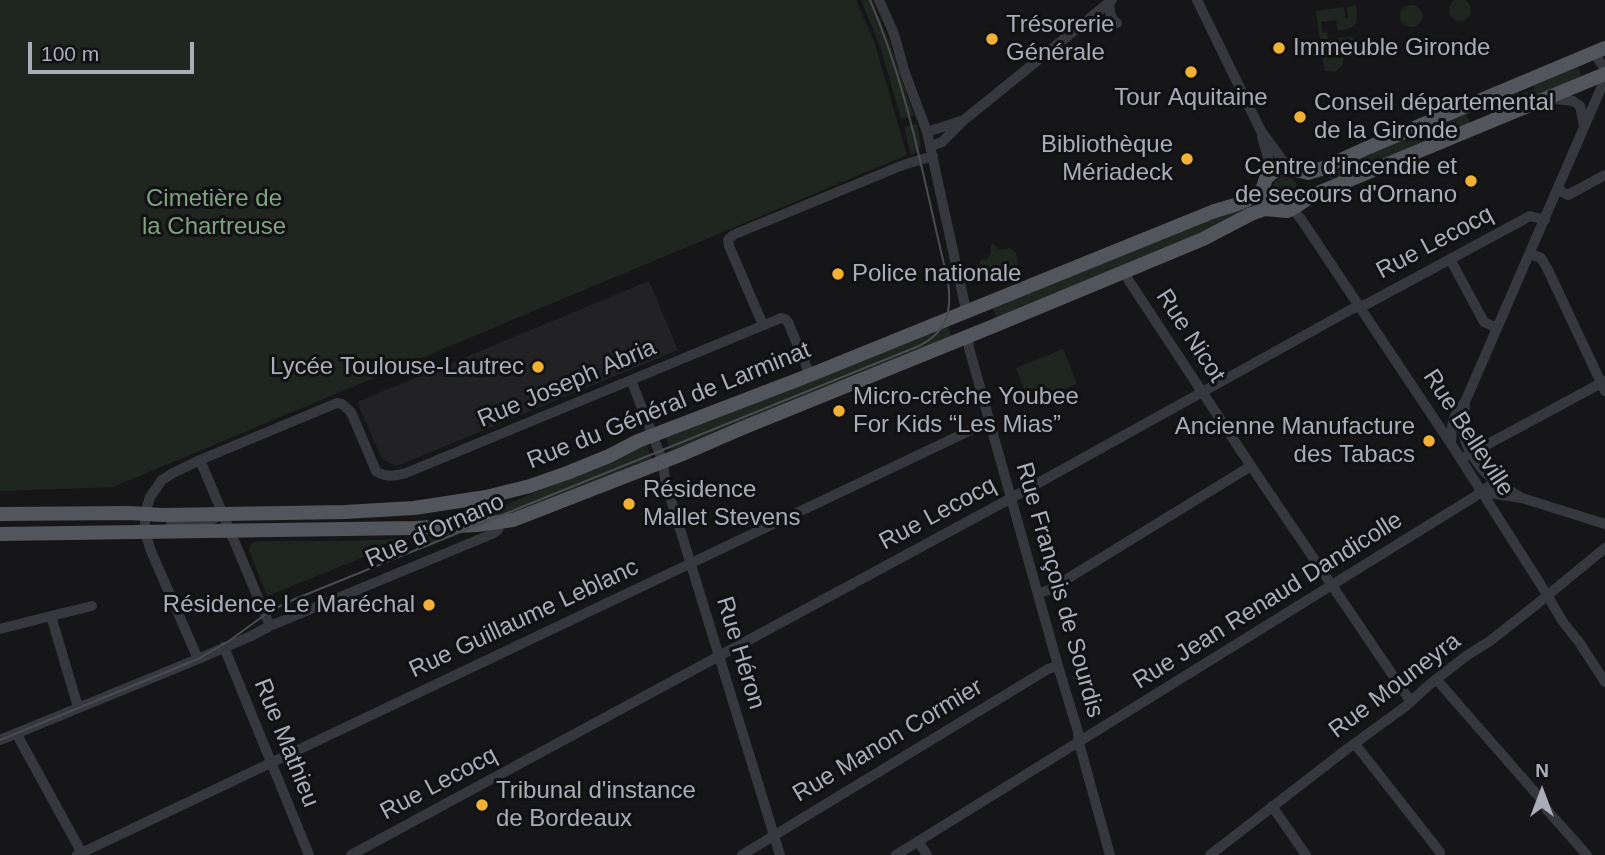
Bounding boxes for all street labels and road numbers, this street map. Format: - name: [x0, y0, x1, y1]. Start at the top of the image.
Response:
- street label: Rue Lecocq: [1372, 200, 1498, 286]
- street label: Rue Nicot: [1149, 284, 1231, 388]
- street label: Rue Joseph Abria: [474, 333, 660, 435]
- street label: Rue du Général de Larminat: [523, 336, 815, 476]
- street label: Rue Belleville: [1416, 364, 1520, 502]
- street label: Rue François de Sourdis: [1009, 459, 1109, 721]
- street label: Rue Lecocq: [875, 471, 1001, 557]
- street label: Rue d'Ornano: [361, 488, 509, 574]
- street label: Rue Jean Renaud Dandicolle: [1128, 506, 1408, 696]
- street label: Rue Guillaume Leblanc: [405, 553, 643, 685]
- street label: Rue Héron: [709, 593, 771, 713]
- street label: Rue Mouneyra: [1323, 627, 1467, 745]
- street label: Rue Manon Cormier: [788, 673, 988, 809]
- street label: Rue Mathieu: [247, 675, 325, 811]
- street label: Rue Lecocq: [376, 741, 502, 827]

